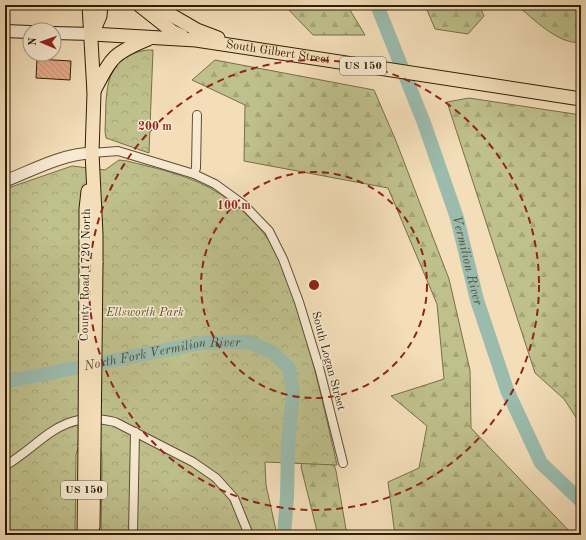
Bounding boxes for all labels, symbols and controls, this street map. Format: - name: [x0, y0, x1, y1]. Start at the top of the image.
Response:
- north arrow: [22, 22, 62, 62]
- text: N: [28, 37, 39, 46]
- street label: South Gilbert Street: [225, 39, 331, 66]
- road number: US 150: [340, 57, 386, 75]
- text: 200 m: [138, 121, 172, 133]
- text: 100 m: [217, 200, 251, 212]
- street label: County Road 1720 North: [79, 208, 93, 342]
- water label: Vermilion River: [450, 214, 485, 307]
- centre of rings: [307, 278, 321, 292]
- park label: Ellsworth Park: [105, 307, 184, 319]
- street label: South Logan Street: [309, 310, 347, 412]
- water label: North Fork Vermilion River: [82, 336, 241, 373]
- road number: US 150: [61, 481, 107, 499]

